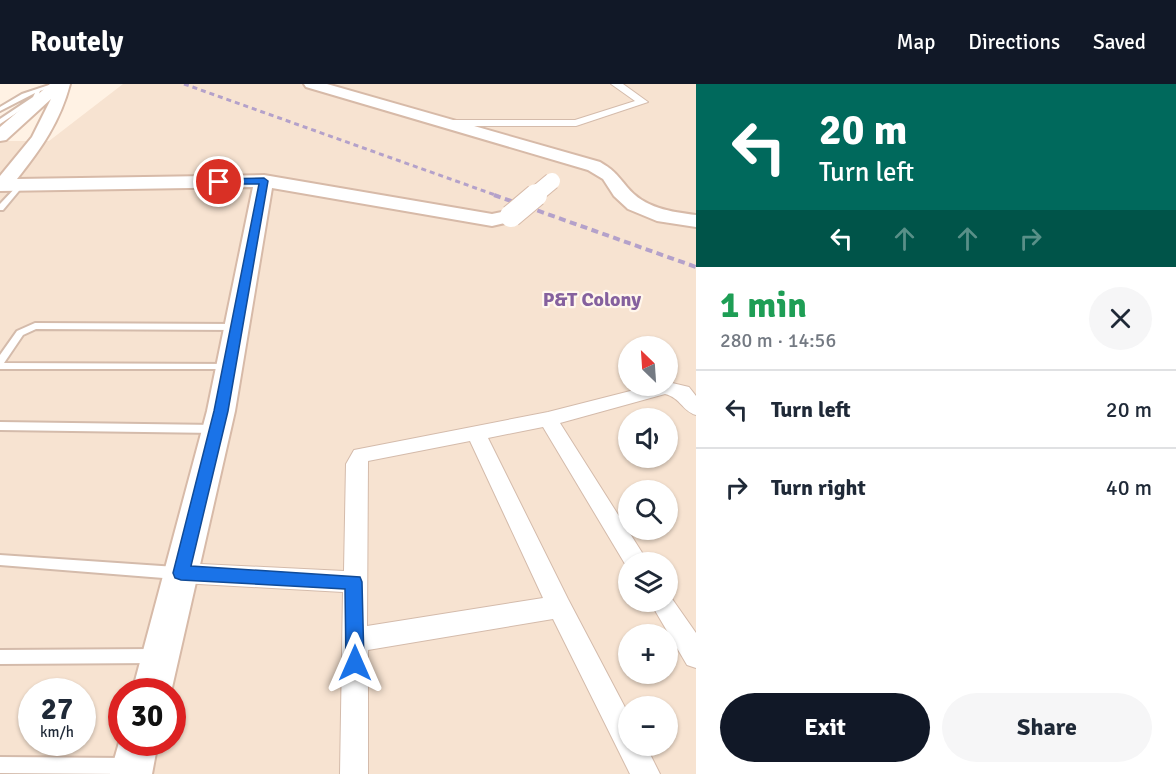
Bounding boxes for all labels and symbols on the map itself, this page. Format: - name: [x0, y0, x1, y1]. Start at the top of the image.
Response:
- pin: [193, 156, 244, 207]
- district label: P&T Colony: [543, 287, 641, 312]
- north arrow: [618, 336, 678, 396]
- position arrow: [323, 631, 387, 695]
- speed limit sign: 30: [108, 678, 186, 756]

